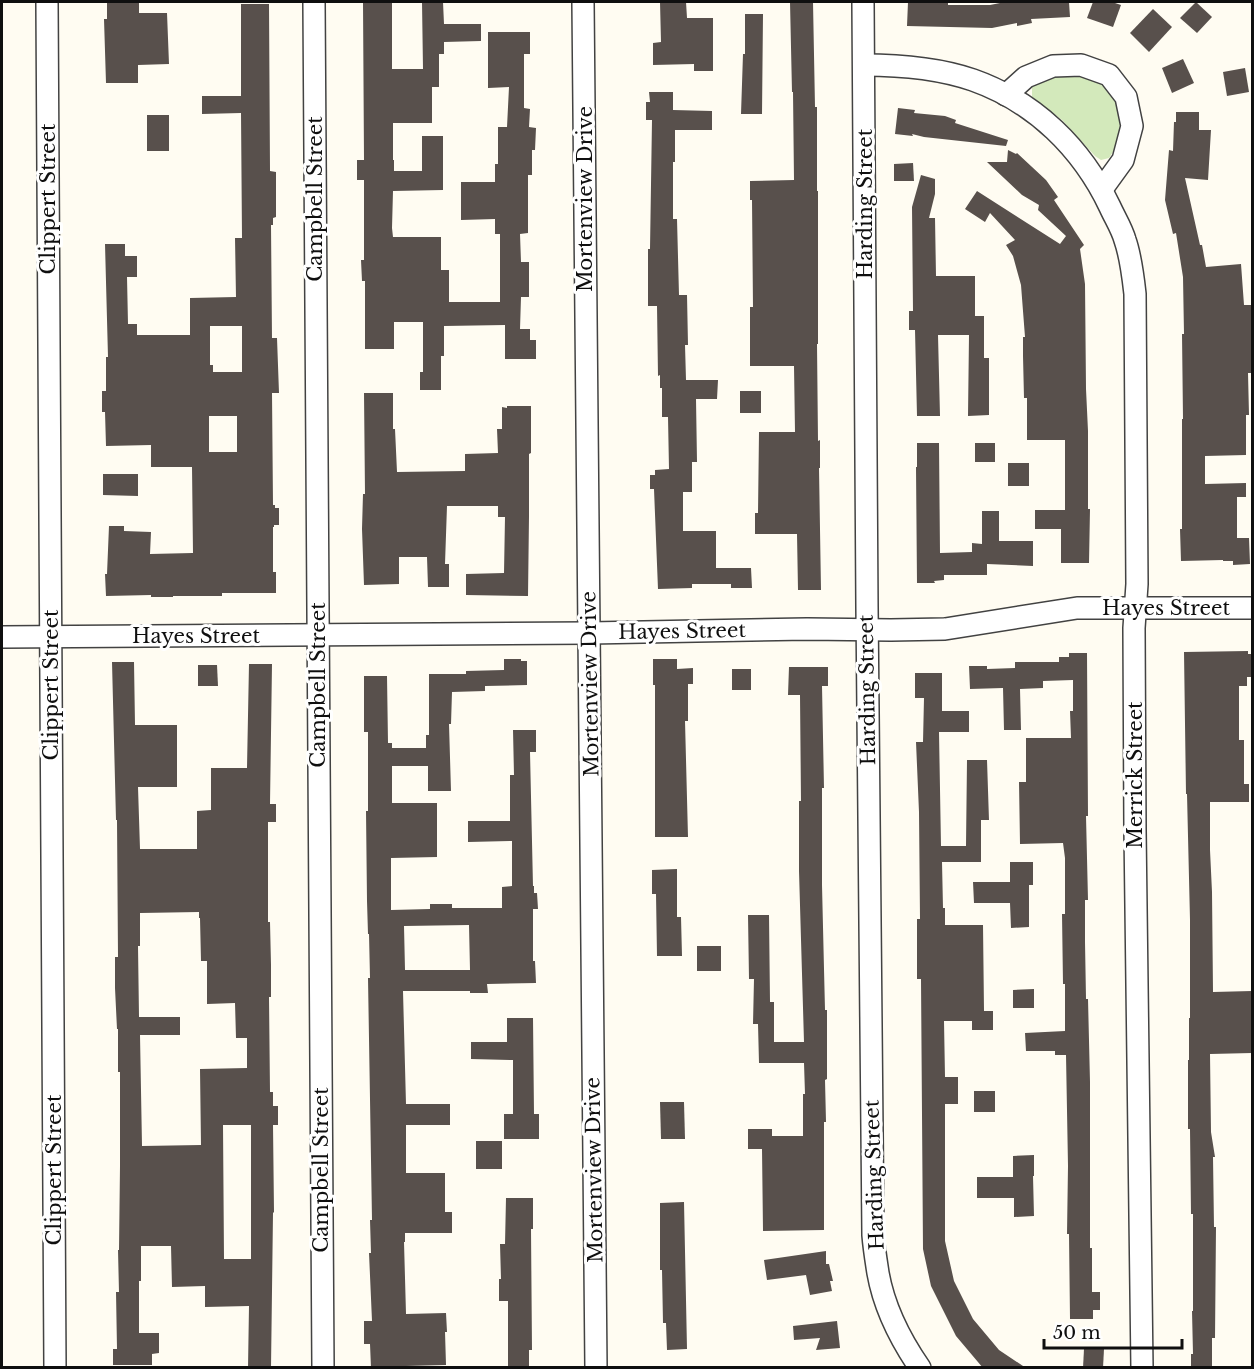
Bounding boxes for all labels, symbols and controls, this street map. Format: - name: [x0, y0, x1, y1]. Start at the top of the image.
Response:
- street label: Mortenview Drive: [573, 106, 597, 292]
- street label: Campbell Street: [303, 116, 327, 282]
- street label: Clippert Street: [36, 123, 60, 274]
- street label: Harding Street: [853, 128, 877, 279]
- street label: Mortenview Drive: [576, 591, 604, 777]
- street label: Hayes Street: [1102, 596, 1230, 620]
- street label: Campbell Street: [306, 602, 330, 768]
- street label: Clippert Street: [39, 609, 63, 760]
- street label: Harding Street: [854, 614, 880, 766]
- street label: Hayes Street: [618, 618, 747, 644]
- street label: Hayes Street: [132, 624, 260, 648]
- street label: Merrick Street: [1123, 701, 1147, 849]
- street label: Mortenview Drive: [580, 1077, 608, 1263]
- street label: Campbell Street: [309, 1087, 333, 1253]
- street label: Clippert Street: [42, 1094, 66, 1245]
- street label: Harding Street: [859, 1099, 889, 1251]
- scale bar: [1044, 1312, 1182, 1350]
- text: 50 m: [1053, 1322, 1101, 1344]

